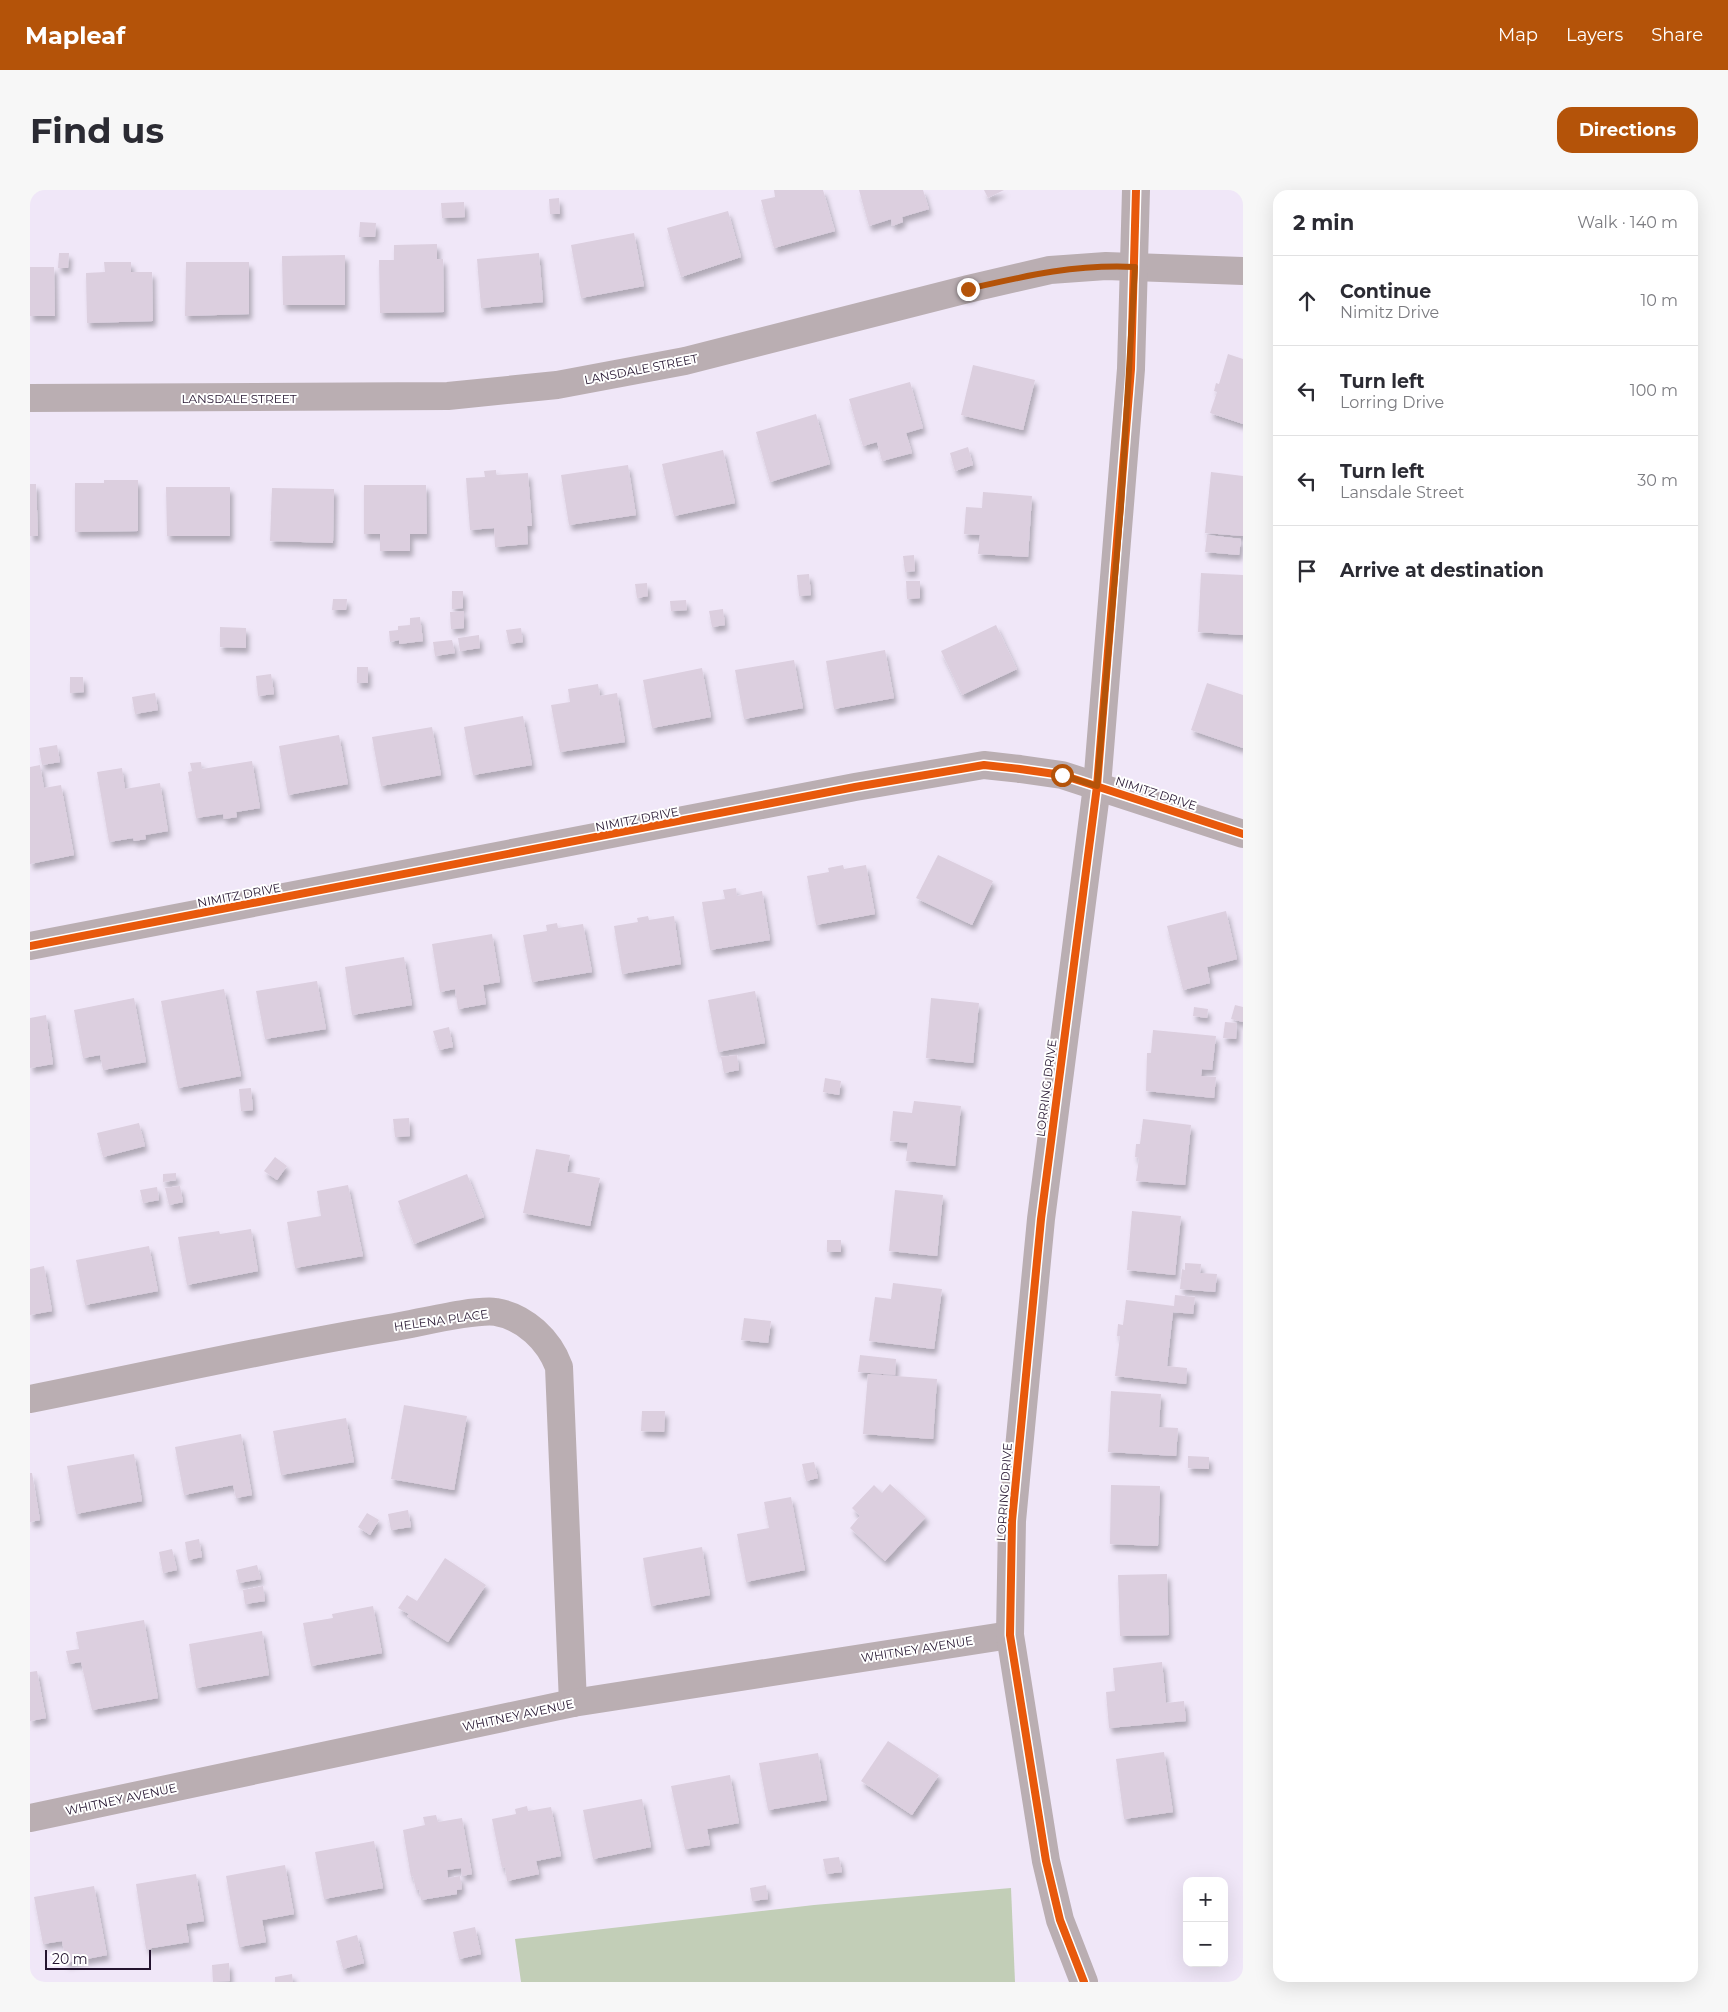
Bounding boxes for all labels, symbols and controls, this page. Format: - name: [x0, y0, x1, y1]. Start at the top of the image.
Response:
- text: Mapleaf: [25, 21, 125, 50]
- text: Map: [1498, 24, 1538, 46]
- text: Layers: [1566, 24, 1623, 46]
- text: Share: [1651, 24, 1703, 46]
- button: Directions: [1557, 107, 1698, 153]
- text: Find us: [30, 109, 164, 152]
- text: 2 min: [1293, 210, 1354, 235]
- text: Walk · 140 m: [1577, 213, 1678, 232]
- route end: [957, 278, 980, 301]
- text: Continue: [1340, 280, 1431, 303]
- icon: ahead: [1293, 287, 1321, 315]
- text: 10 m: [1640, 291, 1678, 310]
- text: Nimitz Drive: [1340, 303, 1439, 322]
- street label: LANSDALE STREET: [583, 351, 699, 387]
- text: Turn left: [1340, 370, 1425, 393]
- icon: left: [1293, 377, 1321, 405]
- text: 100 m: [1630, 381, 1678, 400]
- street label: LANSDALE STREET: [181, 391, 297, 406]
- text: Lorring Drive: [1340, 393, 1444, 412]
- text: Turn left: [1340, 460, 1425, 483]
- icon: left: [1293, 467, 1321, 495]
- text: 30 m: [1637, 471, 1678, 490]
- text: Lansdale Street: [1340, 483, 1464, 502]
- icon: arrive: [1293, 557, 1321, 585]
- text: Arrive at destination: [1340, 559, 1544, 582]
- route start: [1051, 764, 1074, 787]
- street label: NIMITZ DRIVE: [1113, 773, 1199, 813]
- street label: NIMITZ DRIVE: [594, 804, 680, 834]
- street label: NIMITZ DRIVE: [196, 880, 282, 910]
- street label: LORRING DRIVE: [1033, 1038, 1059, 1138]
- street label: HELENA PLACE: [393, 1306, 489, 1334]
- street label: LORRING DRIVE: [993, 1442, 1015, 1542]
- street label: WHITNEY AVENUE: [860, 1633, 974, 1665]
- street label: WHITNEY AVENUE: [461, 1696, 575, 1734]
- street label: WHITNEY AVENUE: [64, 1780, 178, 1818]
- map controls: [1183, 1877, 1228, 1967]
- button: +: [1183, 1877, 1228, 1922]
- button: −: [1183, 1922, 1228, 1967]
- scale bar: [45, 1947, 151, 1970]
- text: 20 m: [52, 1950, 88, 1968]

